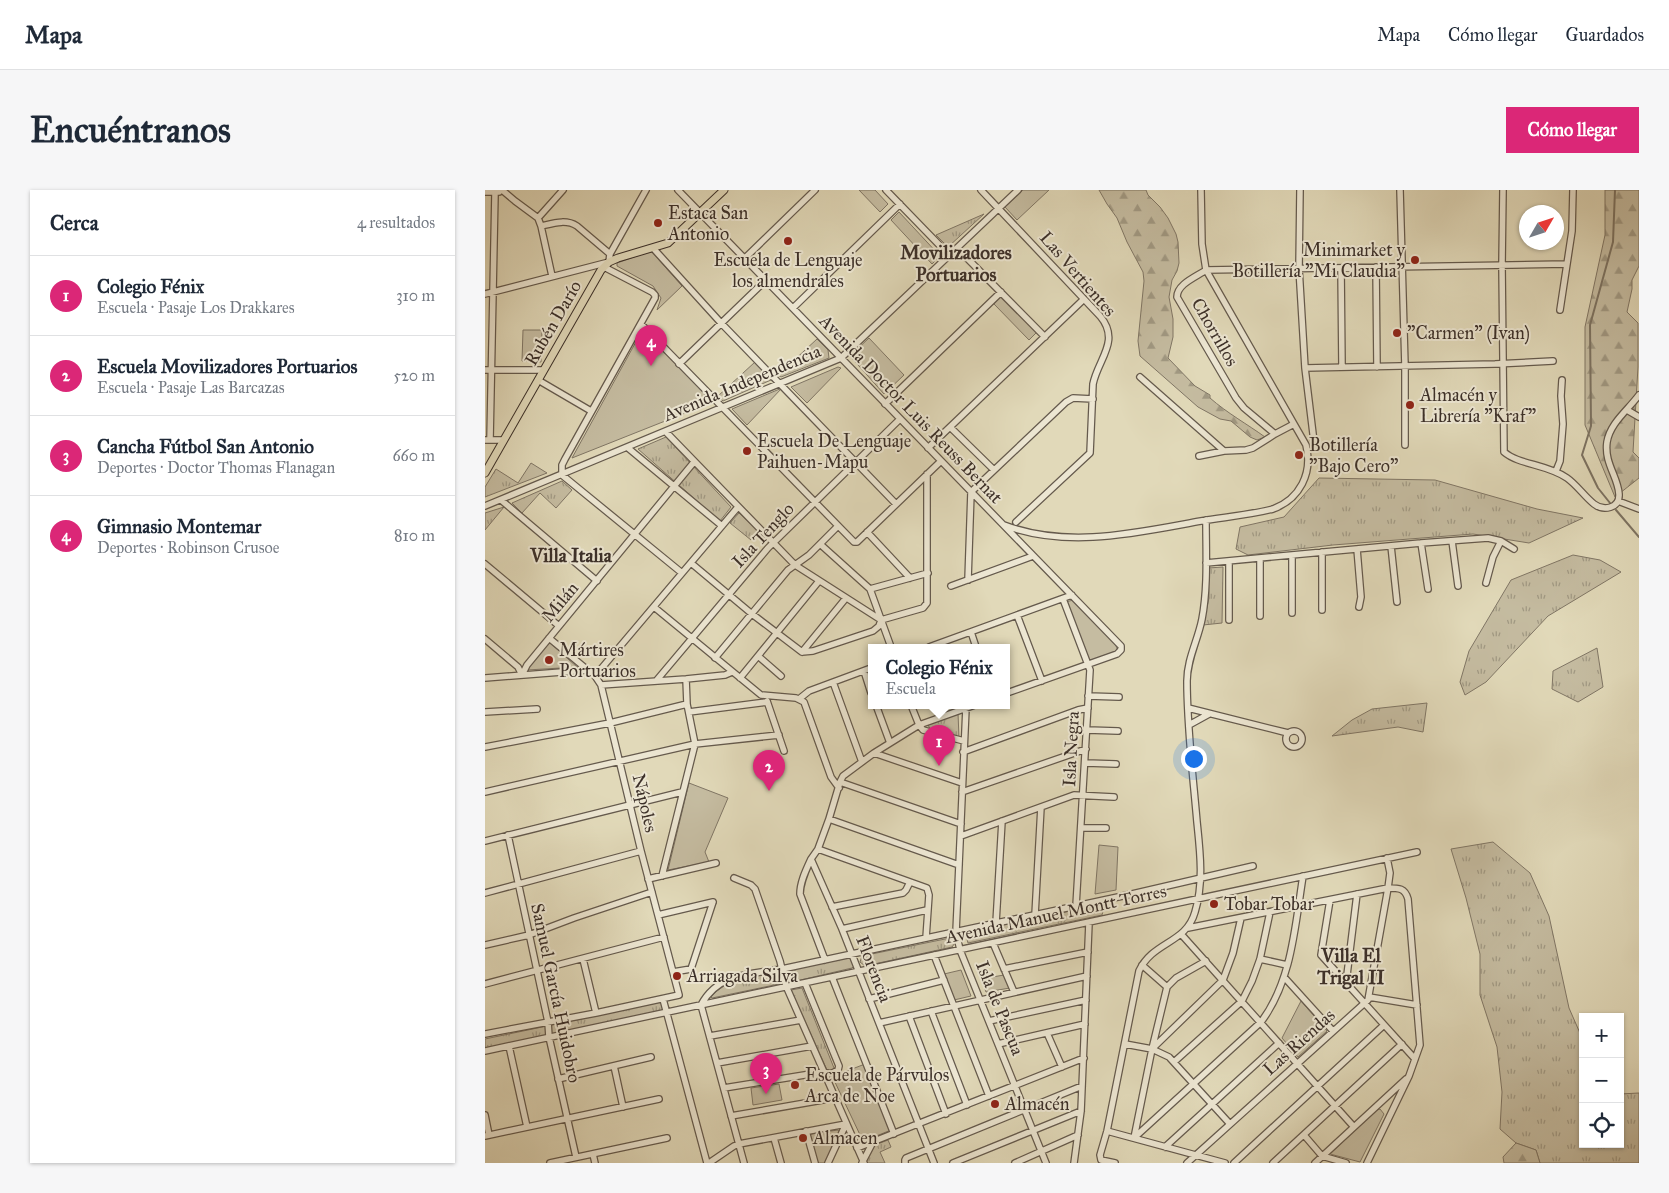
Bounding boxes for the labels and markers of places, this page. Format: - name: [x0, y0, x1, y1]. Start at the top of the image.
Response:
- place label: Estaca San Antonio: [667, 202, 748, 245]
- marker: Estaca San Antonio: [652, 217, 664, 229]
- marker: Escuela de Lenguaje los almendrales: [782, 235, 794, 247]
- place label: Minimarket y Botillería "Mi Claudia": [1232, 239, 1406, 282]
- place label: Escuela de Lenguaje los almendrales: [713, 249, 863, 292]
- marker: Minimarket y Botillería "Mi Claudia": [1409, 254, 1421, 266]
- place label: "Carmen" (Ivan): [1407, 322, 1530, 345]
- pin: 4: [635, 325, 667, 366]
- marker: "Carmen" (Ivan): [1391, 327, 1403, 339]
- place label: Almacén y Librería "Kraf": [1419, 384, 1536, 427]
- marker: Almacén y Librería "Kraf": [1404, 399, 1416, 411]
- place label: Escuela De Lenguaje Paihuen-Mapu: [757, 430, 911, 473]
- place label: Botillería "Bajo Cero": [1309, 434, 1398, 477]
- marker: Escuela De Lenguaje Paihuen-Mapu: [741, 445, 753, 457]
- marker: Botillería "Bajo Cero": [1293, 449, 1305, 461]
- place label: Mártires Portuarios: [559, 639, 636, 682]
- marker: Mártires Portuarios: [543, 654, 555, 666]
- pin: 1: [923, 725, 955, 766]
- pin: 2: [753, 750, 785, 791]
- place label: Tobar Tobar: [1224, 893, 1314, 915]
- marker: Tobar Tobar: [1208, 898, 1220, 910]
- place label: Arriagada Silva: [686, 965, 798, 988]
- marker: Arriagada Silva: [671, 970, 683, 982]
- pin: 3: [750, 1053, 782, 1094]
- place label: Escuela de Párvulos Arca de Noe: [804, 1064, 949, 1107]
- marker: Escuela de Párvulos Arca de Noe: [789, 1079, 801, 1091]
- place label: Almacén: [1004, 1093, 1070, 1115]
- marker: Almacén: [989, 1098, 1001, 1110]
- place label: Almacen: [812, 1127, 878, 1149]
- marker: Almacen: [797, 1132, 809, 1144]

